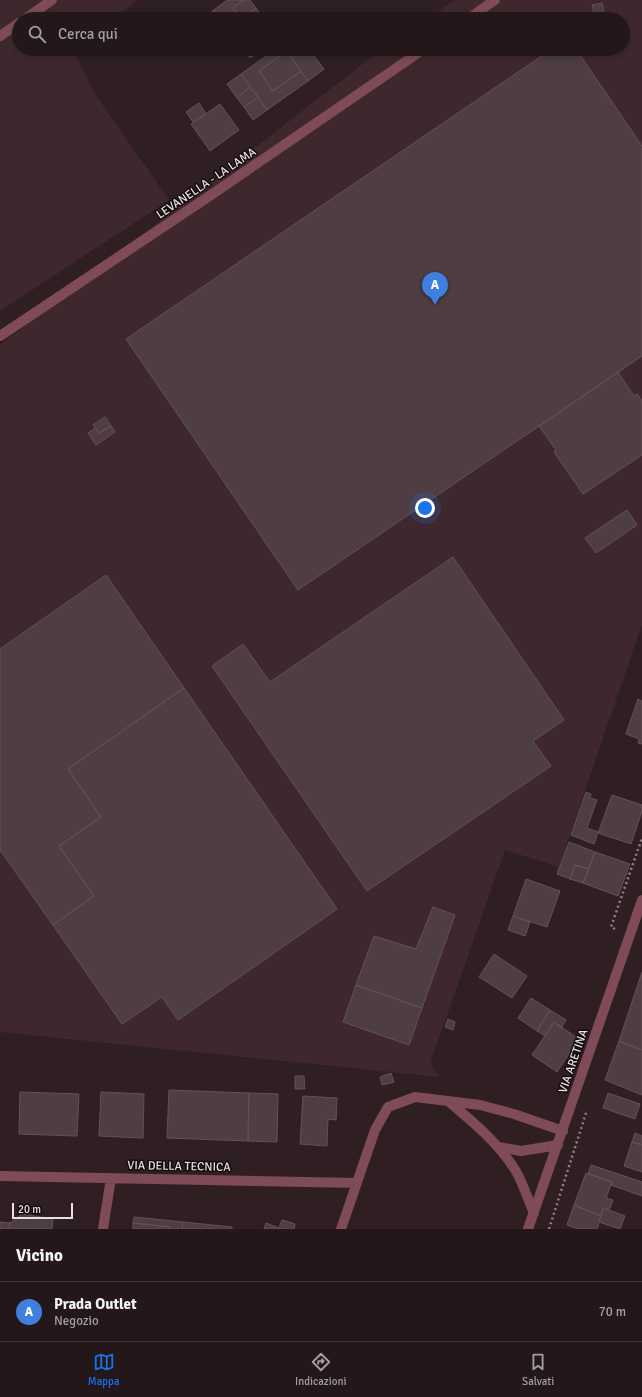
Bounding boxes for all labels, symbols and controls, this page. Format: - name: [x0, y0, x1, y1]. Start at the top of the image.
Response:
- search box: [12, 12, 630, 56]
- icon: search: [26, 23, 48, 45]
- text: Cerca qui: [58, 25, 118, 43]
- street label: LEVANELLA - LA LAMA: [153, 144, 260, 222]
- pin: A: [422, 272, 448, 305]
- your location: [415, 498, 435, 518]
- street label: VIA ARETINA: [556, 1027, 592, 1095]
- street label: VIA DELLA TECNICA: [127, 1158, 231, 1175]
- scale bar: [12, 1201, 73, 1220]
- text: 20 m: [18, 1203, 41, 1216]
- text: Vicino: [16, 1245, 63, 1266]
- text: Prada Outlet: [54, 1295, 137, 1313]
- text: A: [25, 1304, 33, 1320]
- text: 70 m: [599, 1304, 626, 1320]
- text: Negozio: [54, 1313, 99, 1329]
- tab: Mappa: [88, 1351, 119, 1388]
- tab: Indicazioni: [295, 1351, 346, 1388]
- tab: Salvati: [522, 1351, 554, 1388]

